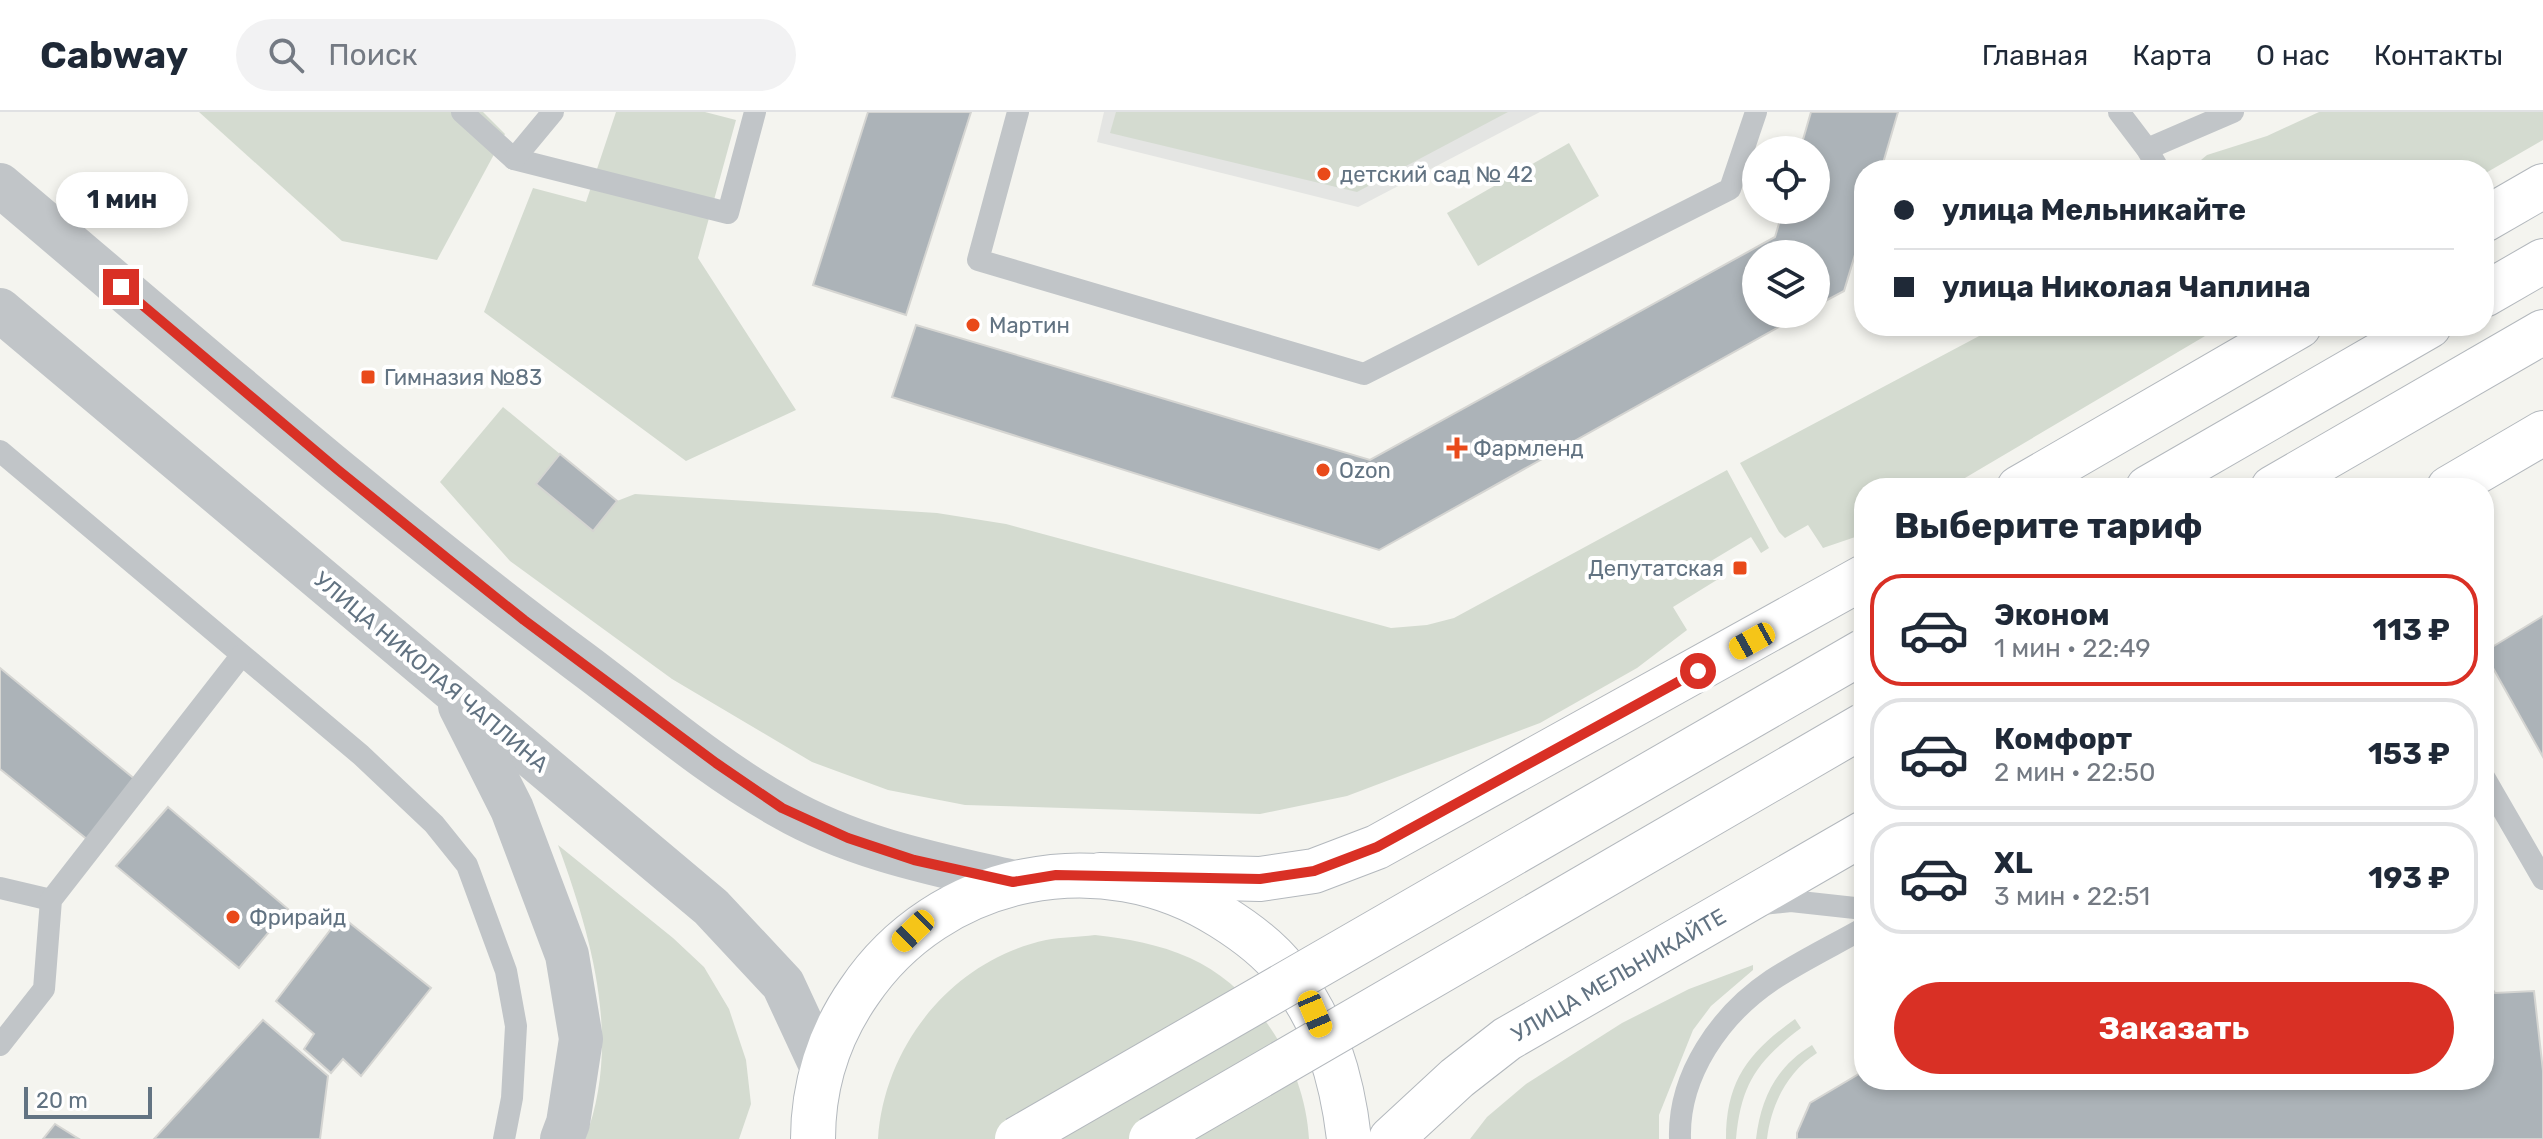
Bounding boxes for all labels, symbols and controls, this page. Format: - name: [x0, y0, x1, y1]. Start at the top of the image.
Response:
- search box: [236, 19, 796, 91]
- text: Cabway: [40, 32, 188, 78]
- icon: search: [264, 33, 308, 77]
- text: Поиск: [328, 37, 418, 73]
- text: Главная: [1982, 39, 2088, 72]
- text: Карта: [2132, 39, 2212, 72]
- text: О нас: [2256, 39, 2330, 72]
- text: Контакты: [2374, 39, 2503, 72]
- map controls: [1742, 136, 1830, 328]
- button: locate: [1742, 136, 1830, 224]
- place label: детский сад № 42: [1340, 161, 1533, 188]
- marker: детский сад № 42: [1315, 165, 1333, 183]
- callout: 1 мин: [55, 171, 187, 227]
- text: 1 мин: [87, 184, 157, 215]
- text: улица Мельникайте: [1942, 192, 2246, 228]
- button: layers: [1742, 240, 1830, 328]
- route end: [103, 269, 139, 305]
- text: улица Николая Чаплина: [1942, 269, 2311, 305]
- place label: Мартин: [989, 312, 1070, 339]
- marker: Мартин: [964, 316, 982, 334]
- place label: Гимназия №83: [384, 364, 542, 391]
- marker: Гимназия №83: [359, 368, 377, 386]
- place label: Фармленд: [1473, 435, 1584, 462]
- marker: Фармленд: [1448, 439, 1466, 457]
- place label: Ozon: [1339, 457, 1391, 484]
- marker: Ozon: [1314, 461, 1332, 479]
- text: Выберите тариф: [1894, 504, 2203, 547]
- place label: Депутатская: [1588, 555, 1724, 582]
- marker: Депутатская: [1731, 559, 1749, 577]
- street label: УЛИЦА НИКОЛАЯ ЧАПЛИНА: [308, 566, 554, 778]
- icon: car: [1898, 594, 1970, 666]
- text: Эконом: [1994, 597, 2110, 633]
- text: 113 ₽: [2372, 612, 2450, 648]
- car: [1725, 619, 1779, 663]
- text: 1 мин · 22:49: [1994, 633, 2151, 664]
- route start: [1680, 653, 1716, 689]
- icon: car: [1898, 718, 1970, 790]
- text: Комфорт: [1994, 721, 2132, 757]
- text: 153 ₽: [2368, 736, 2450, 772]
- text: 2 мин · 22:50: [1994, 757, 2156, 788]
- icon: car: [1898, 842, 1970, 914]
- text: XL: [1994, 845, 2033, 881]
- text: 193 ₽: [2368, 860, 2450, 896]
- text: 3 мин · 22:51: [1994, 881, 2150, 912]
- street label: УЛИЦА МЕЛЬНИКАЙТЕ: [1506, 902, 1731, 1047]
- place label: Фрирайд: [249, 904, 346, 931]
- car: [887, 906, 939, 956]
- marker: Фрирайд: [224, 908, 242, 926]
- button: Заказать: [1894, 982, 2454, 1074]
- car: [1295, 987, 1335, 1041]
- scale bar: [24, 1083, 152, 1119]
- text: 20 m: [36, 1087, 88, 1114]

